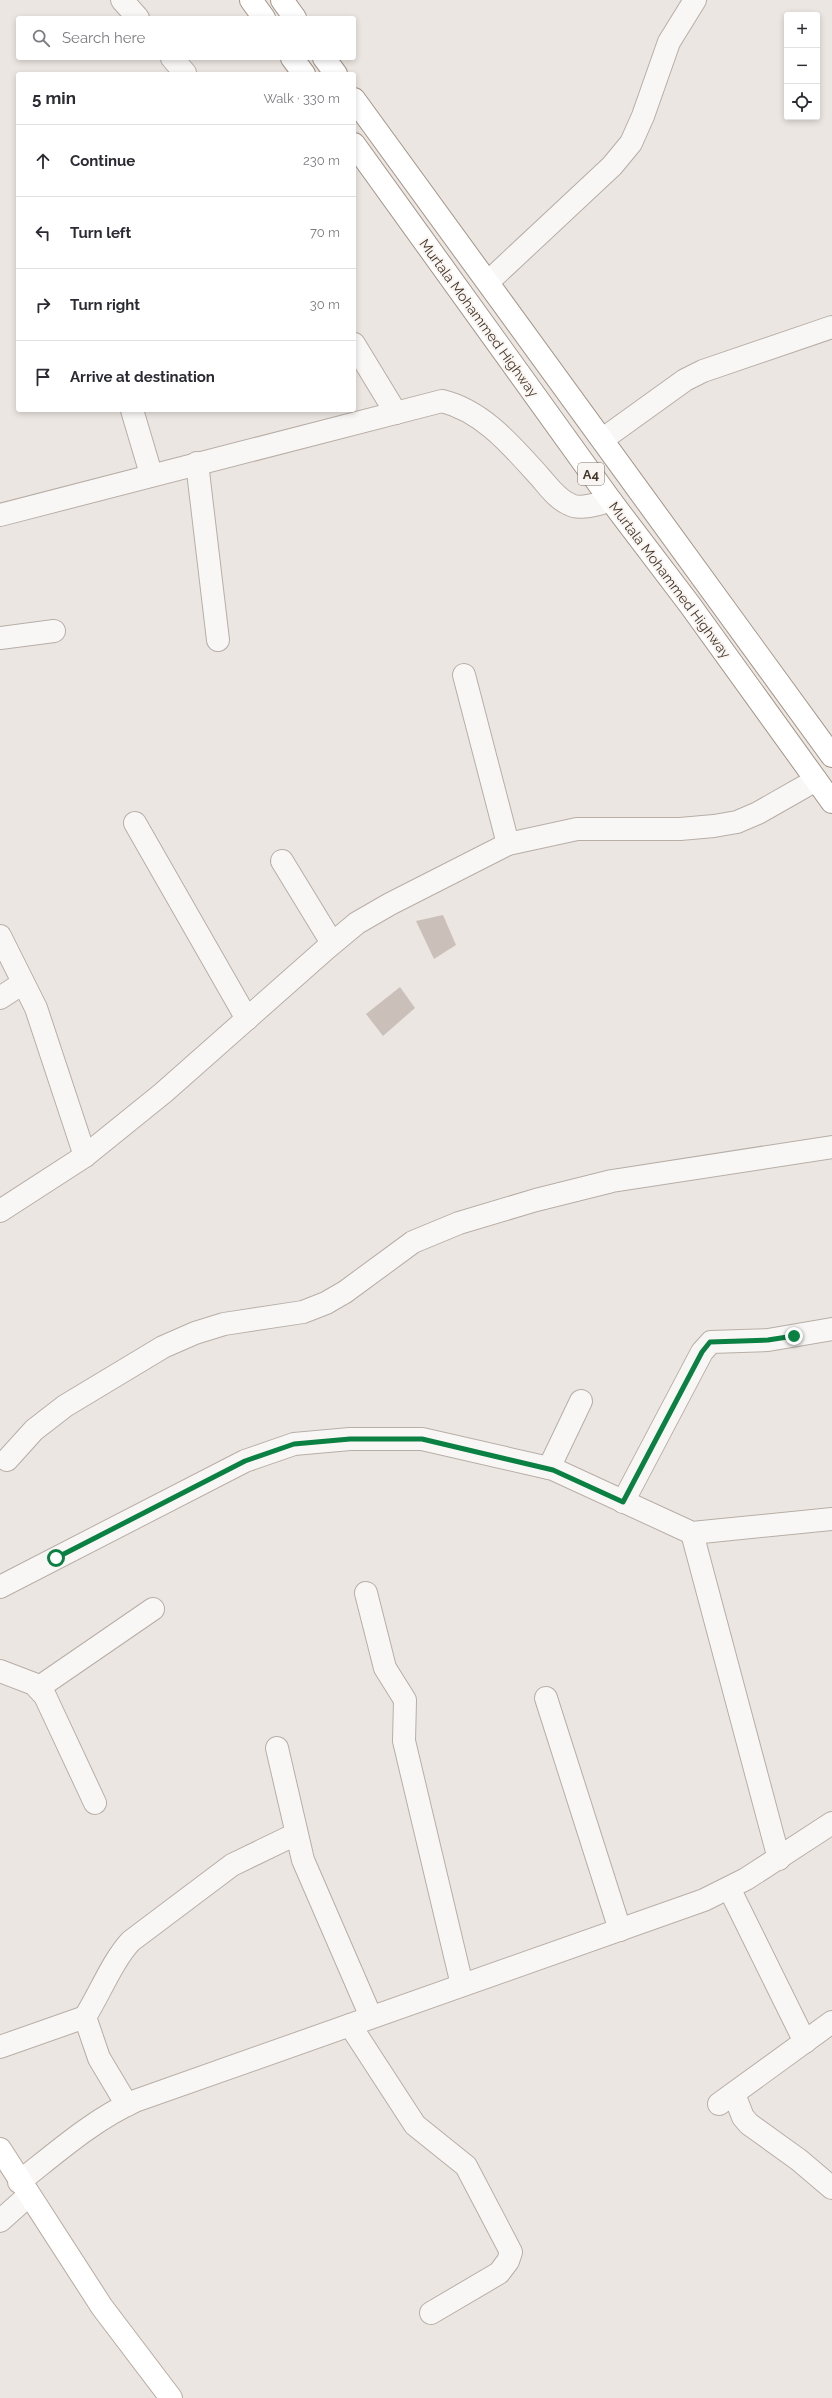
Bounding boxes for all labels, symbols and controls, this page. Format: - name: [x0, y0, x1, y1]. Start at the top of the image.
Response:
- map controls: [784, 12, 820, 120]
- button: +: [784, 12, 820, 48]
- search box: [16, 16, 356, 60]
- icon: search: [30, 27, 52, 49]
- text: Search here: [62, 29, 145, 47]
- button: −: [784, 48, 820, 84]
- button: locate: [784, 84, 820, 120]
- text: 5 min: [32, 88, 76, 108]
- text: Walk · 330 m: [263, 91, 340, 106]
- icon: ahead: [32, 150, 54, 172]
- text: Continue: [70, 152, 135, 170]
- text: 230 m: [303, 153, 340, 168]
- icon: left: [32, 222, 54, 244]
- text: Turn left: [70, 224, 131, 242]
- text: 70 m: [310, 225, 340, 240]
- street label: Murtala Mohammed Highway: [416, 236, 542, 401]
- icon: right: [32, 294, 54, 316]
- text: Turn right: [70, 296, 140, 314]
- text: 30 m: [310, 297, 340, 312]
- icon: arrive: [32, 366, 54, 388]
- text: Arrive at destination: [70, 368, 215, 386]
- road number: A4: [578, 463, 604, 485]
- street label: Murtala Mohammed Highway: [606, 499, 734, 662]
- route end: [785, 1327, 803, 1345]
- route start: [47, 1549, 65, 1567]

